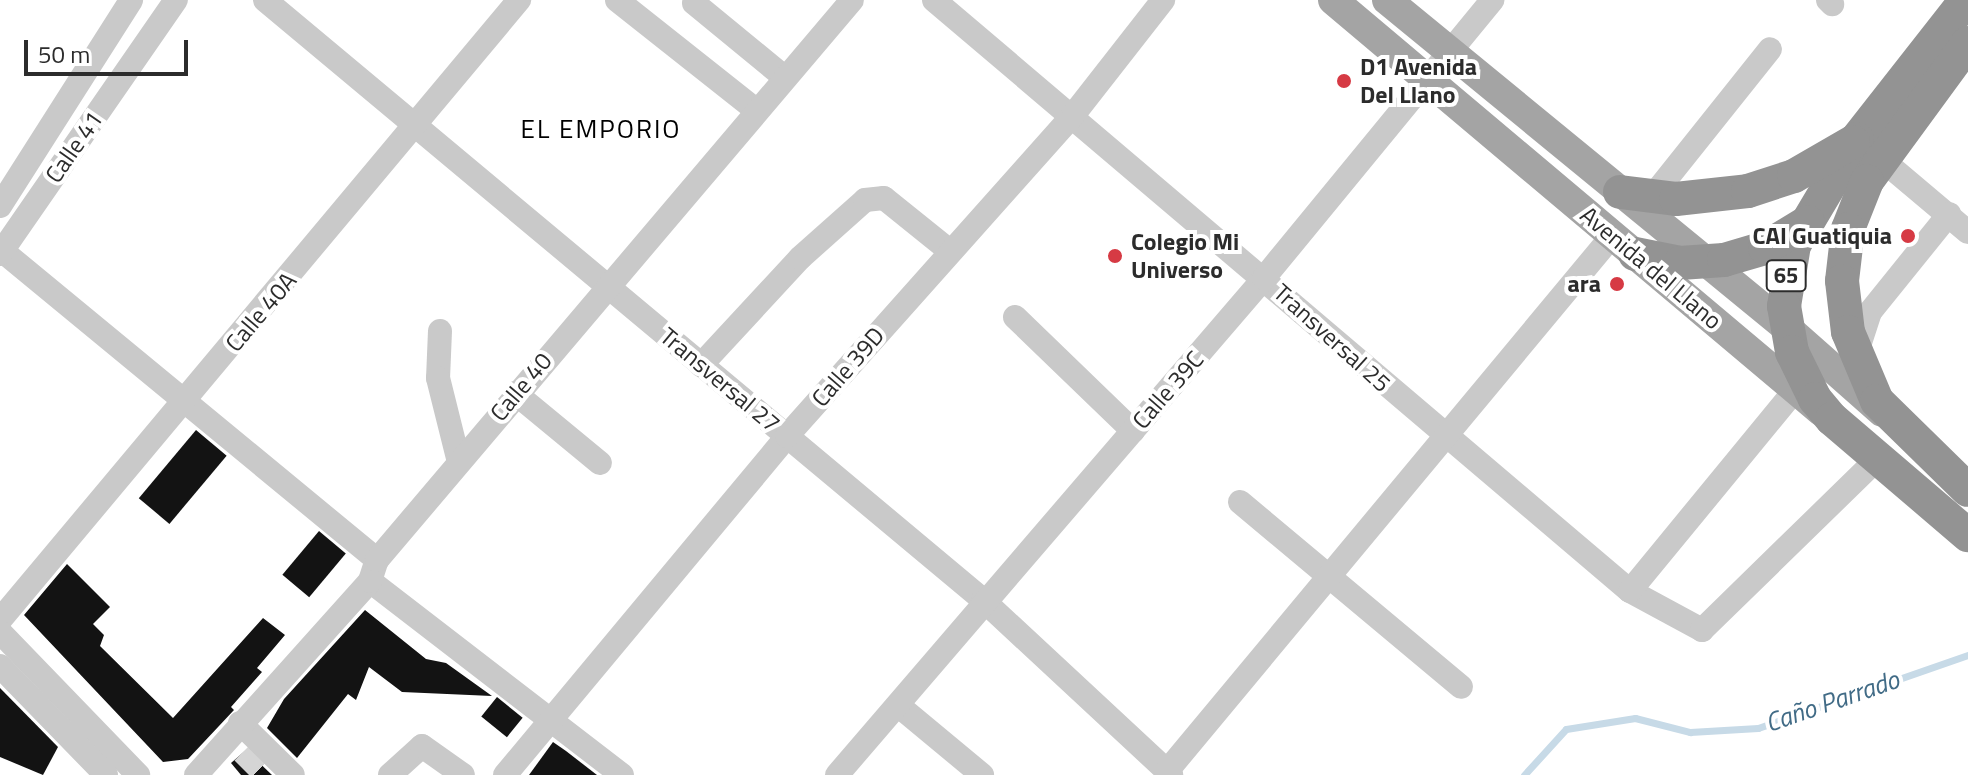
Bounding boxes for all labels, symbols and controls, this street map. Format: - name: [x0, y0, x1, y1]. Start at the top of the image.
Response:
- scale bar: [28, 24, 192, 74]
- text: 50 m: [38, 36, 90, 72]
- place label: D1 Avenida Del Llano: [1360, 53, 1477, 109]
- marker: D1 Avenida Del Llano: [1335, 72, 1353, 90]
- street label: Calle 41: [39, 106, 109, 188]
- district label: EL EMPORIO: [521, 113, 681, 145]
- street label: Avenida del Llano: [1574, 200, 1728, 336]
- place label: CAI Guatiquia: [1752, 222, 1892, 250]
- marker: CAI Guatiquia: [1899, 227, 1917, 245]
- place label: Colegio Mi Universo: [1131, 228, 1239, 284]
- marker: Colegio Mi Universo: [1106, 247, 1124, 265]
- road number: 65: [1764, 258, 1808, 294]
- street label: Calle 40A: [220, 266, 302, 358]
- place label: ara: [1568, 270, 1601, 298]
- marker: ara: [1608, 275, 1626, 293]
- street label: Transversal 25: [1268, 278, 1396, 398]
- street label: Calle 39D: [806, 321, 890, 413]
- street label: Transversal 27: [654, 322, 786, 438]
- street label: Calle 39C: [1126, 345, 1210, 435]
- street label: Calle 40: [484, 347, 558, 427]
- water label: Caño Parrado: [1761, 664, 1903, 738]

